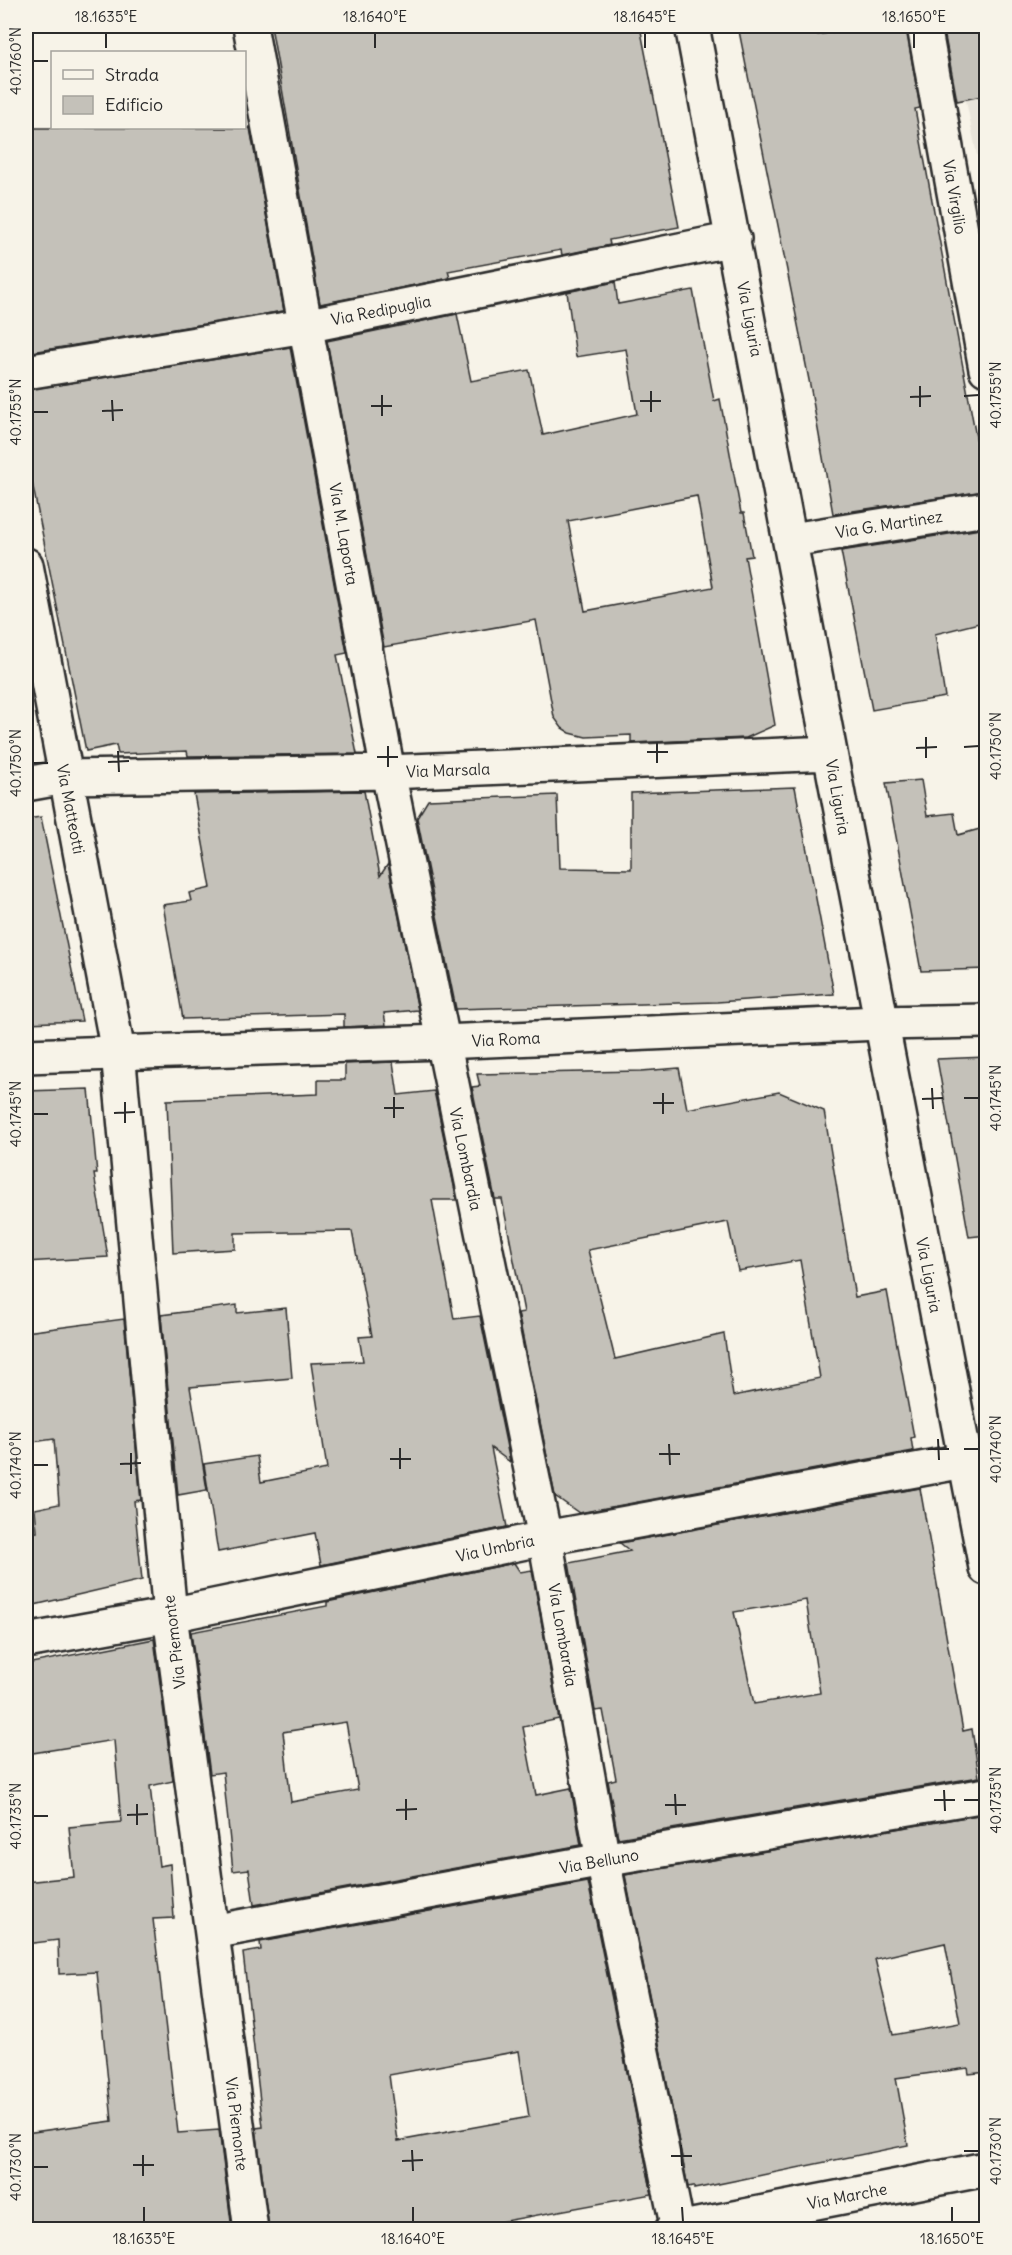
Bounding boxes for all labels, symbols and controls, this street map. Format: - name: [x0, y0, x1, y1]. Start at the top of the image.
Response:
- text: 18.1635°E: [75, 7, 138, 26]
- text: 18.1640°E: [343, 7, 407, 26]
- text: 18.1645°E: [614, 7, 677, 26]
- text: 18.1650°E: [882, 7, 946, 26]
- text: 40.1760°N: [6, 27, 25, 95]
- legend: [51, 51, 246, 129]
- text: Strada: [105, 63, 159, 86]
- text: Edificio: [105, 93, 163, 116]
- street label: Via Virgilio: [939, 158, 971, 236]
- street label: Via Liguria: [733, 280, 767, 358]
- street label: Via Redipuglia: [329, 290, 433, 330]
- text: 40.1755°N: [986, 362, 1005, 428]
- text: 40.1755°N: [6, 379, 25, 445]
- street label: Via M. Laporta: [325, 481, 363, 587]
- street label: Via G. Martinez: [834, 506, 944, 542]
- text: 40.1750°N: [986, 712, 1005, 780]
- text: 40.1750°N: [6, 729, 25, 797]
- street label: Via Liguria: [822, 758, 854, 836]
- street label: Via Marsala: [406, 759, 490, 781]
- street label: Via Matteotti: [53, 762, 89, 856]
- street label: Via Roma: [471, 1027, 541, 1051]
- text: 40.1745°N: [986, 1065, 1005, 1131]
- text: 40.1745°N: [6, 1081, 25, 1147]
- street label: Via Lombardia: [445, 1106, 487, 1212]
- street label: Via Liguria: [912, 1236, 946, 1314]
- text: 40.1740°N: [986, 1415, 1005, 1483]
- text: 40.1740°N: [6, 1431, 25, 1499]
- street label: Via Umbria: [454, 1530, 536, 1566]
- street label: Via Lombardia: [544, 1582, 582, 1688]
- street label: Via Piemonte: [158, 1594, 190, 1690]
- text: 40.1735°N: [986, 1767, 1005, 1833]
- text: 40.1735°N: [6, 1783, 25, 1849]
- street label: Via Belluno: [558, 1844, 640, 1878]
- street label: Via Piemonte: [221, 2076, 253, 2172]
- text: 40.1730°N: [986, 2117, 1005, 2185]
- text: 40.1730°N: [6, 2133, 25, 2201]
- street label: Via Marche: [805, 2178, 889, 2214]
- text: 18.1635°E: [113, 2229, 176, 2248]
- text: 18.1640°E: [381, 2229, 445, 2248]
- text: 18.1645°E: [652, 2229, 715, 2248]
- text: 18.1650°E: [920, 2229, 984, 2248]

